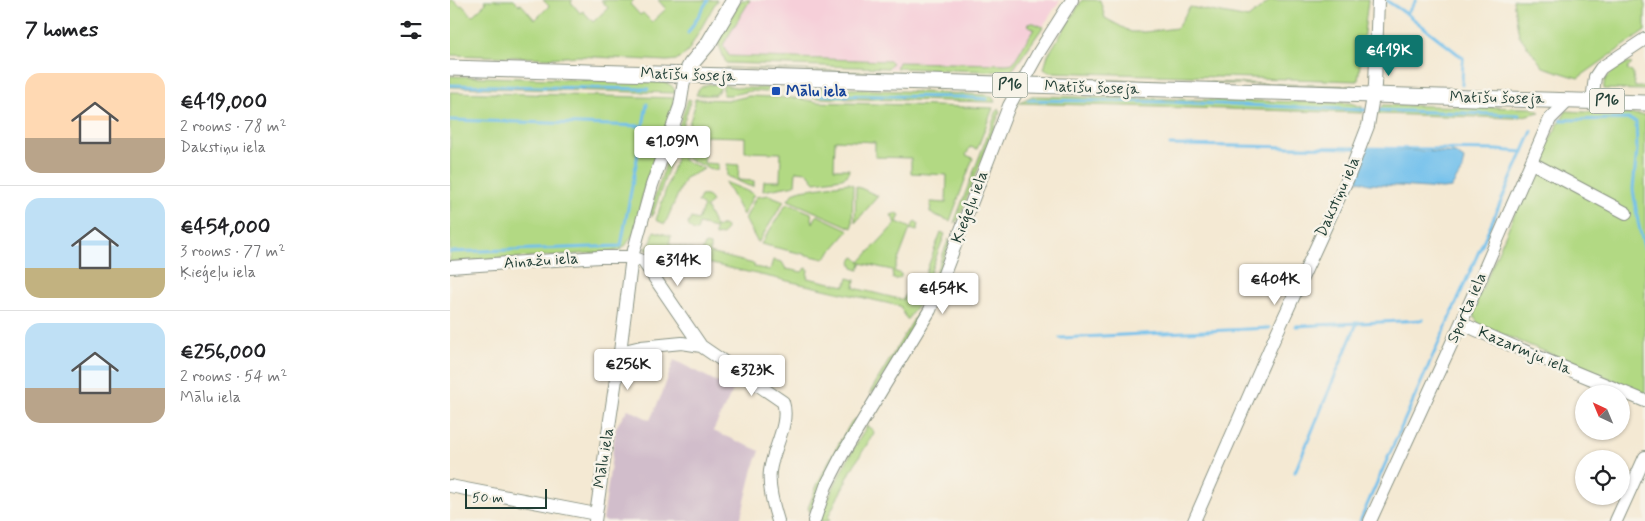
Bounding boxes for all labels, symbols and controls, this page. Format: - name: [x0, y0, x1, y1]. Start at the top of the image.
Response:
- text: 7 homes: [25, 16, 98, 44]
- icon: filters: [397, 16, 425, 44]
- pin: €419K: [1354, 34, 1424, 77]
- text: €419K: [1366, 40, 1412, 61]
- street label: Matīšu šoseja: [640, 63, 736, 87]
- road number: P16: [992, 72, 1028, 98]
- street label: Matīšu šoseja: [1044, 76, 1140, 100]
- place label: Mālu iela: [786, 81, 847, 102]
- marker: Mālu iela: [770, 85, 782, 97]
- street label: Matīšu šoseja: [1449, 87, 1545, 109]
- text: €419,000: [180, 88, 267, 116]
- road number: P16: [1590, 88, 1624, 114]
- icon: home: [65, 93, 125, 153]
- text: 2 rooms · 78 m²: [180, 116, 287, 137]
- pin: €1.09M: [631, 126, 713, 168]
- text: €1.09M: [645, 131, 699, 152]
- text: Dakstiņu iela: [180, 137, 266, 158]
- street label: Dakstiņu iela: [1311, 153, 1365, 241]
- street label: Ķieģeļu iela: [947, 168, 993, 246]
- text: €454,000: [180, 213, 271, 241]
- icon: home: [65, 218, 125, 278]
- text: 3 rooms · 77 m²: [180, 241, 285, 262]
- pin: €314K: [643, 244, 713, 287]
- street label: Ainažu iela: [503, 248, 579, 274]
- text: €314K: [655, 250, 701, 271]
- text: Ķieģeļu iela: [180, 262, 256, 283]
- pin: €404K: [1240, 264, 1310, 306]
- text: €404K: [1250, 269, 1300, 290]
- street label: Sporta iela: [1442, 269, 1492, 346]
- pin: €454K: [908, 272, 978, 315]
- text: €454K: [918, 278, 968, 299]
- street label: Kazarmju iela: [1475, 322, 1575, 380]
- text: €256,000: [180, 338, 266, 366]
- icon: home: [65, 343, 125, 403]
- pin: €256K: [593, 348, 663, 391]
- text: €256K: [605, 354, 651, 375]
- pin: €323K: [717, 354, 787, 397]
- text: €323K: [730, 360, 774, 381]
- text: 2 rooms · 54 m²: [180, 366, 287, 387]
- north arrow: [1575, 385, 1630, 440]
- map controls: [1575, 385, 1630, 505]
- text: Mālu iela: [180, 387, 241, 408]
- street label: Mālu iela: [589, 426, 619, 490]
- button: locate: [1575, 450, 1630, 505]
- scale bar: [465, 486, 548, 509]
- text: 50 m: [472, 489, 503, 507]

